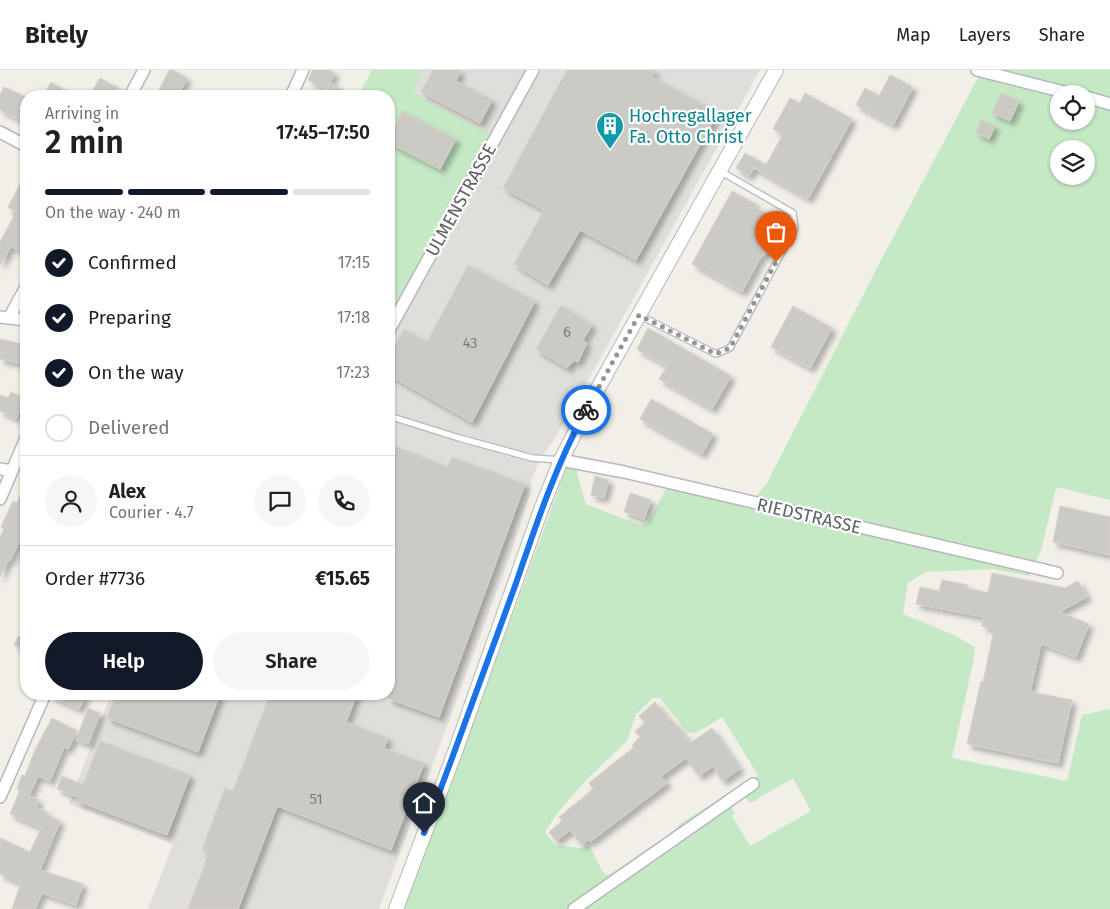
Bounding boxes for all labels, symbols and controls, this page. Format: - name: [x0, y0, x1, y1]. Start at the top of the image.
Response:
- text: Bitely: [25, 21, 88, 49]
- text: Map: [896, 24, 931, 46]
- text: Layers: [959, 24, 1011, 46]
- text: Share: [1039, 24, 1085, 46]
- map controls: [1050, 85, 1095, 185]
- button: locate: [1050, 85, 1095, 130]
- text: Arriving in: [45, 104, 119, 123]
- place label: Hochregallager Fa. Otto Christ: [629, 105, 752, 148]
- building icon: Hochregallager Fa. Otto Christ: [595, 111, 625, 150]
- text: 17:45–17:50: [276, 121, 370, 144]
- text: 2 min: [45, 123, 124, 161]
- street label: ULMENSTRASSE: [421, 140, 501, 260]
- button: layers: [1050, 140, 1095, 185]
- text: On the way · 240 m: [45, 203, 181, 222]
- pin: [755, 211, 797, 262]
- icon: bag: [762, 218, 790, 246]
- icon: check: [45, 249, 73, 277]
- text: Confirmed: [88, 251, 177, 274]
- text: 17:15: [338, 253, 370, 272]
- icon: check: [45, 304, 73, 332]
- text: Preparing: [88, 306, 171, 329]
- text: 17:18: [337, 308, 370, 327]
- house number: 6: [563, 323, 571, 341]
- house number: 43: [462, 334, 478, 352]
- icon: check: [45, 359, 73, 387]
- text: On the way: [88, 361, 184, 384]
- text: 17:23: [336, 363, 370, 382]
- courier: [561, 385, 611, 435]
- icon: bike: [572, 396, 600, 424]
- text: Delivered: [88, 416, 170, 439]
- button: person: [45, 475, 97, 527]
- button: chat: [254, 475, 306, 527]
- button: phone: [318, 475, 370, 527]
- text: Alex: [109, 480, 146, 503]
- street label: RIEDSTRASSE: [755, 493, 863, 539]
- text: Courier · 4.7: [109, 503, 194, 522]
- text: Order #7736: [45, 567, 145, 590]
- text: €15.65: [315, 567, 370, 590]
- button: Help: [45, 632, 203, 690]
- button: Share: [213, 632, 370, 690]
- pin: [403, 782, 445, 833]
- icon: home: [410, 789, 438, 817]
- house number: 51: [309, 790, 323, 808]

